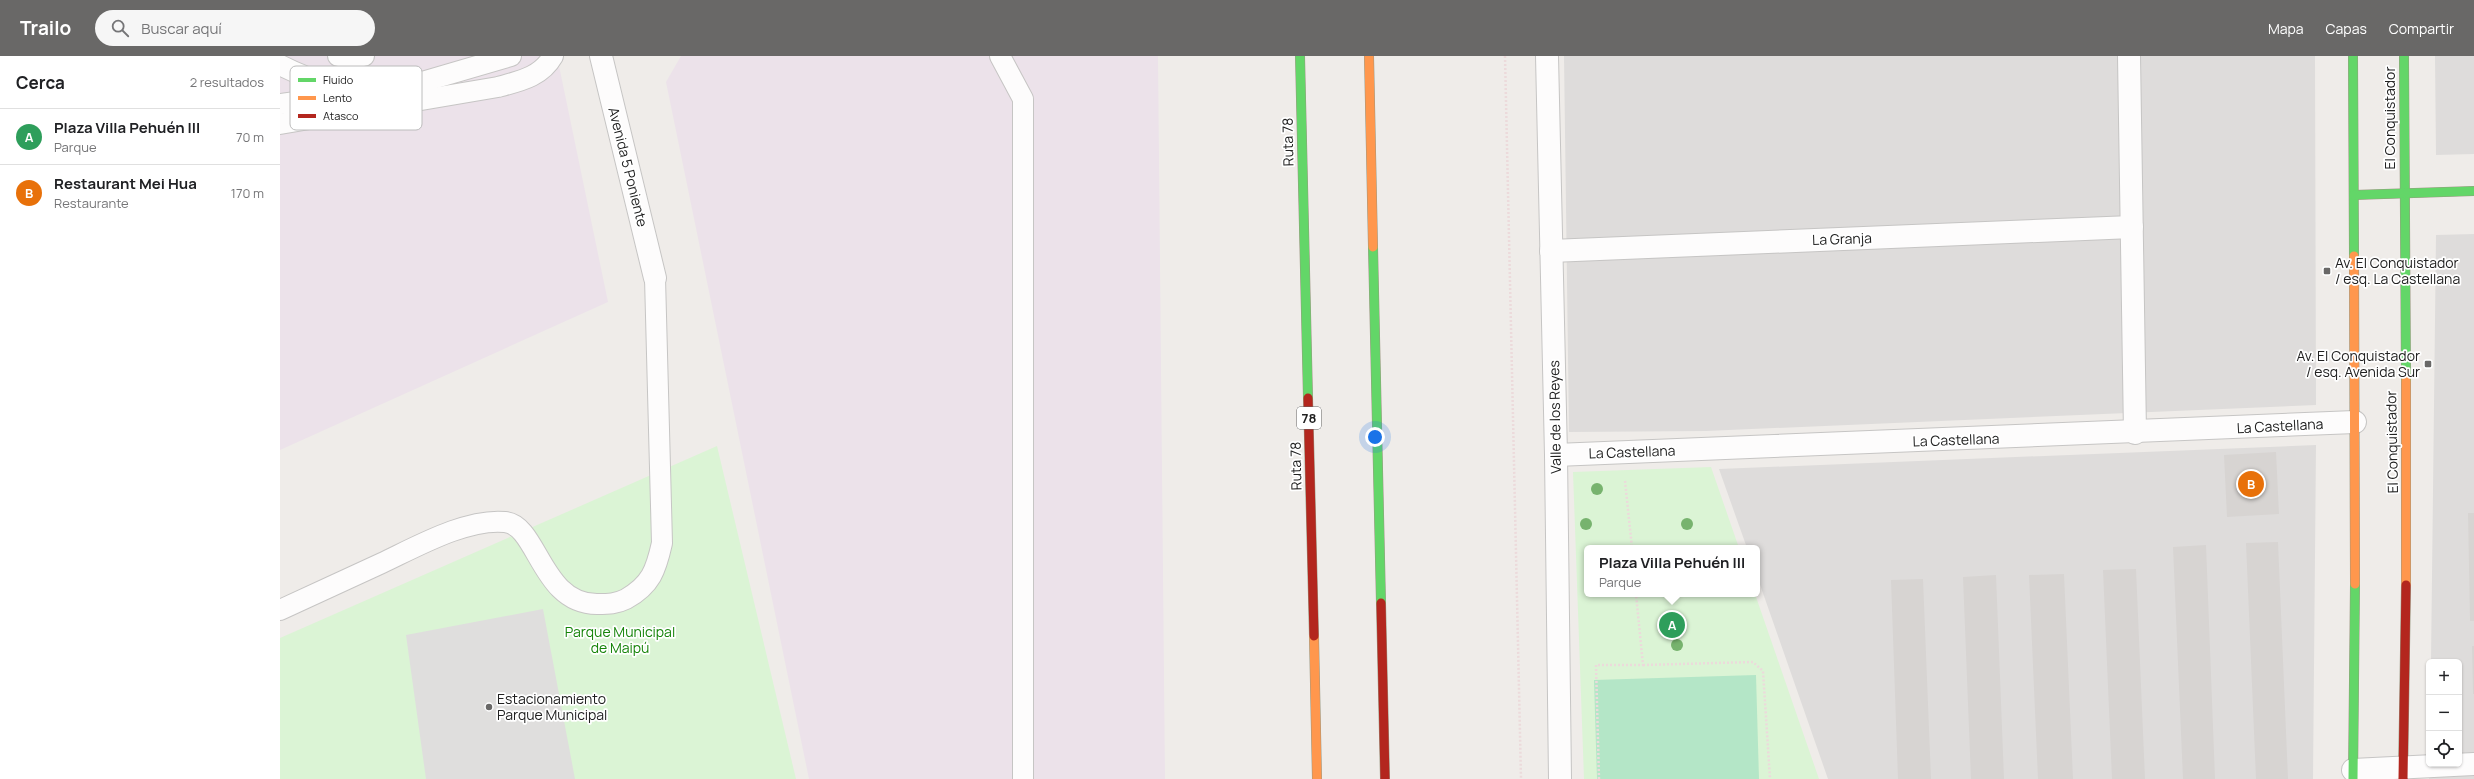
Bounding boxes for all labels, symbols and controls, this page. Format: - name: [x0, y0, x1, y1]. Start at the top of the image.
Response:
- search box: [95, 10, 375, 46]
- text: Trailo: [20, 15, 71, 41]
- icon: search: [109, 17, 131, 39]
- text: Buscar aquí: [141, 18, 222, 39]
- text: Mapa: [2268, 19, 2304, 38]
- text: Capas: [2326, 19, 2367, 38]
- text: Compartir: [2389, 19, 2454, 38]
- legend: [290, 66, 422, 130]
- street label: El Conquistador: [2380, 67, 2399, 169]
- text: Cerca: [16, 71, 65, 94]
- text: Fluido: [323, 72, 354, 87]
- text: 2 resultados: [190, 73, 264, 91]
- text: Lento: [323, 90, 353, 105]
- street label: Avenida 5 Poniente: [604, 105, 653, 229]
- text: Atasco: [323, 108, 359, 123]
- text: Plaza Villa Pehuén III: [54, 117, 200, 138]
- street label: Ruta 78: [1278, 118, 1297, 166]
- text: A: [25, 128, 33, 146]
- text: 70 m: [236, 128, 264, 146]
- text: Parque: [54, 138, 96, 156]
- text: Restaurant Mei Hua: [54, 173, 197, 194]
- text: B: [25, 184, 33, 202]
- text: 170 m: [231, 184, 264, 202]
- text: Restaurante: [54, 194, 129, 212]
- street label: La Granja: [1812, 228, 1872, 249]
- place label: Av. El Conquistador / esq. La Castellana: [2335, 253, 2460, 288]
- marker: Av. El Conquistador / esq. La Castellana: [2322, 266, 2332, 276]
- place label: Av. El Conquistador / esq. Avenida Sur: [2296, 346, 2420, 381]
- marker: Av. El Conquistador / esq. Avenida Sur: [2423, 359, 2433, 369]
- street label: Valle de los Reyes: [1544, 360, 1565, 474]
- street label: El Conquistador: [2381, 390, 2402, 494]
- road number: 78: [1297, 407, 1321, 429]
- street label: La Castellana: [2236, 414, 2324, 437]
- your location: [1365, 427, 1385, 447]
- street label: La Castellana: [1912, 428, 2000, 451]
- street label: La Castellana: [1588, 440, 1676, 463]
- street label: Ruta 78: [1286, 442, 1305, 490]
- pin: B: [2238, 469, 2264, 499]
- popup: [1584, 545, 1760, 597]
- text: Plaza Villa Pehuén III: [1599, 552, 1745, 573]
- text: Parque: [1599, 573, 1641, 591]
- pin: A: [1659, 610, 1685, 640]
- park label: Parque Municipal de Maipú: [565, 622, 675, 657]
- map controls: [2426, 659, 2462, 767]
- button: +: [2426, 659, 2462, 695]
- place label: Estacionamiento Parque Municipal: [497, 689, 607, 724]
- button: −: [2426, 695, 2462, 731]
- marker: Estacionamiento Parque Municipal: [484, 702, 494, 712]
- button: locate: [2426, 731, 2462, 767]

